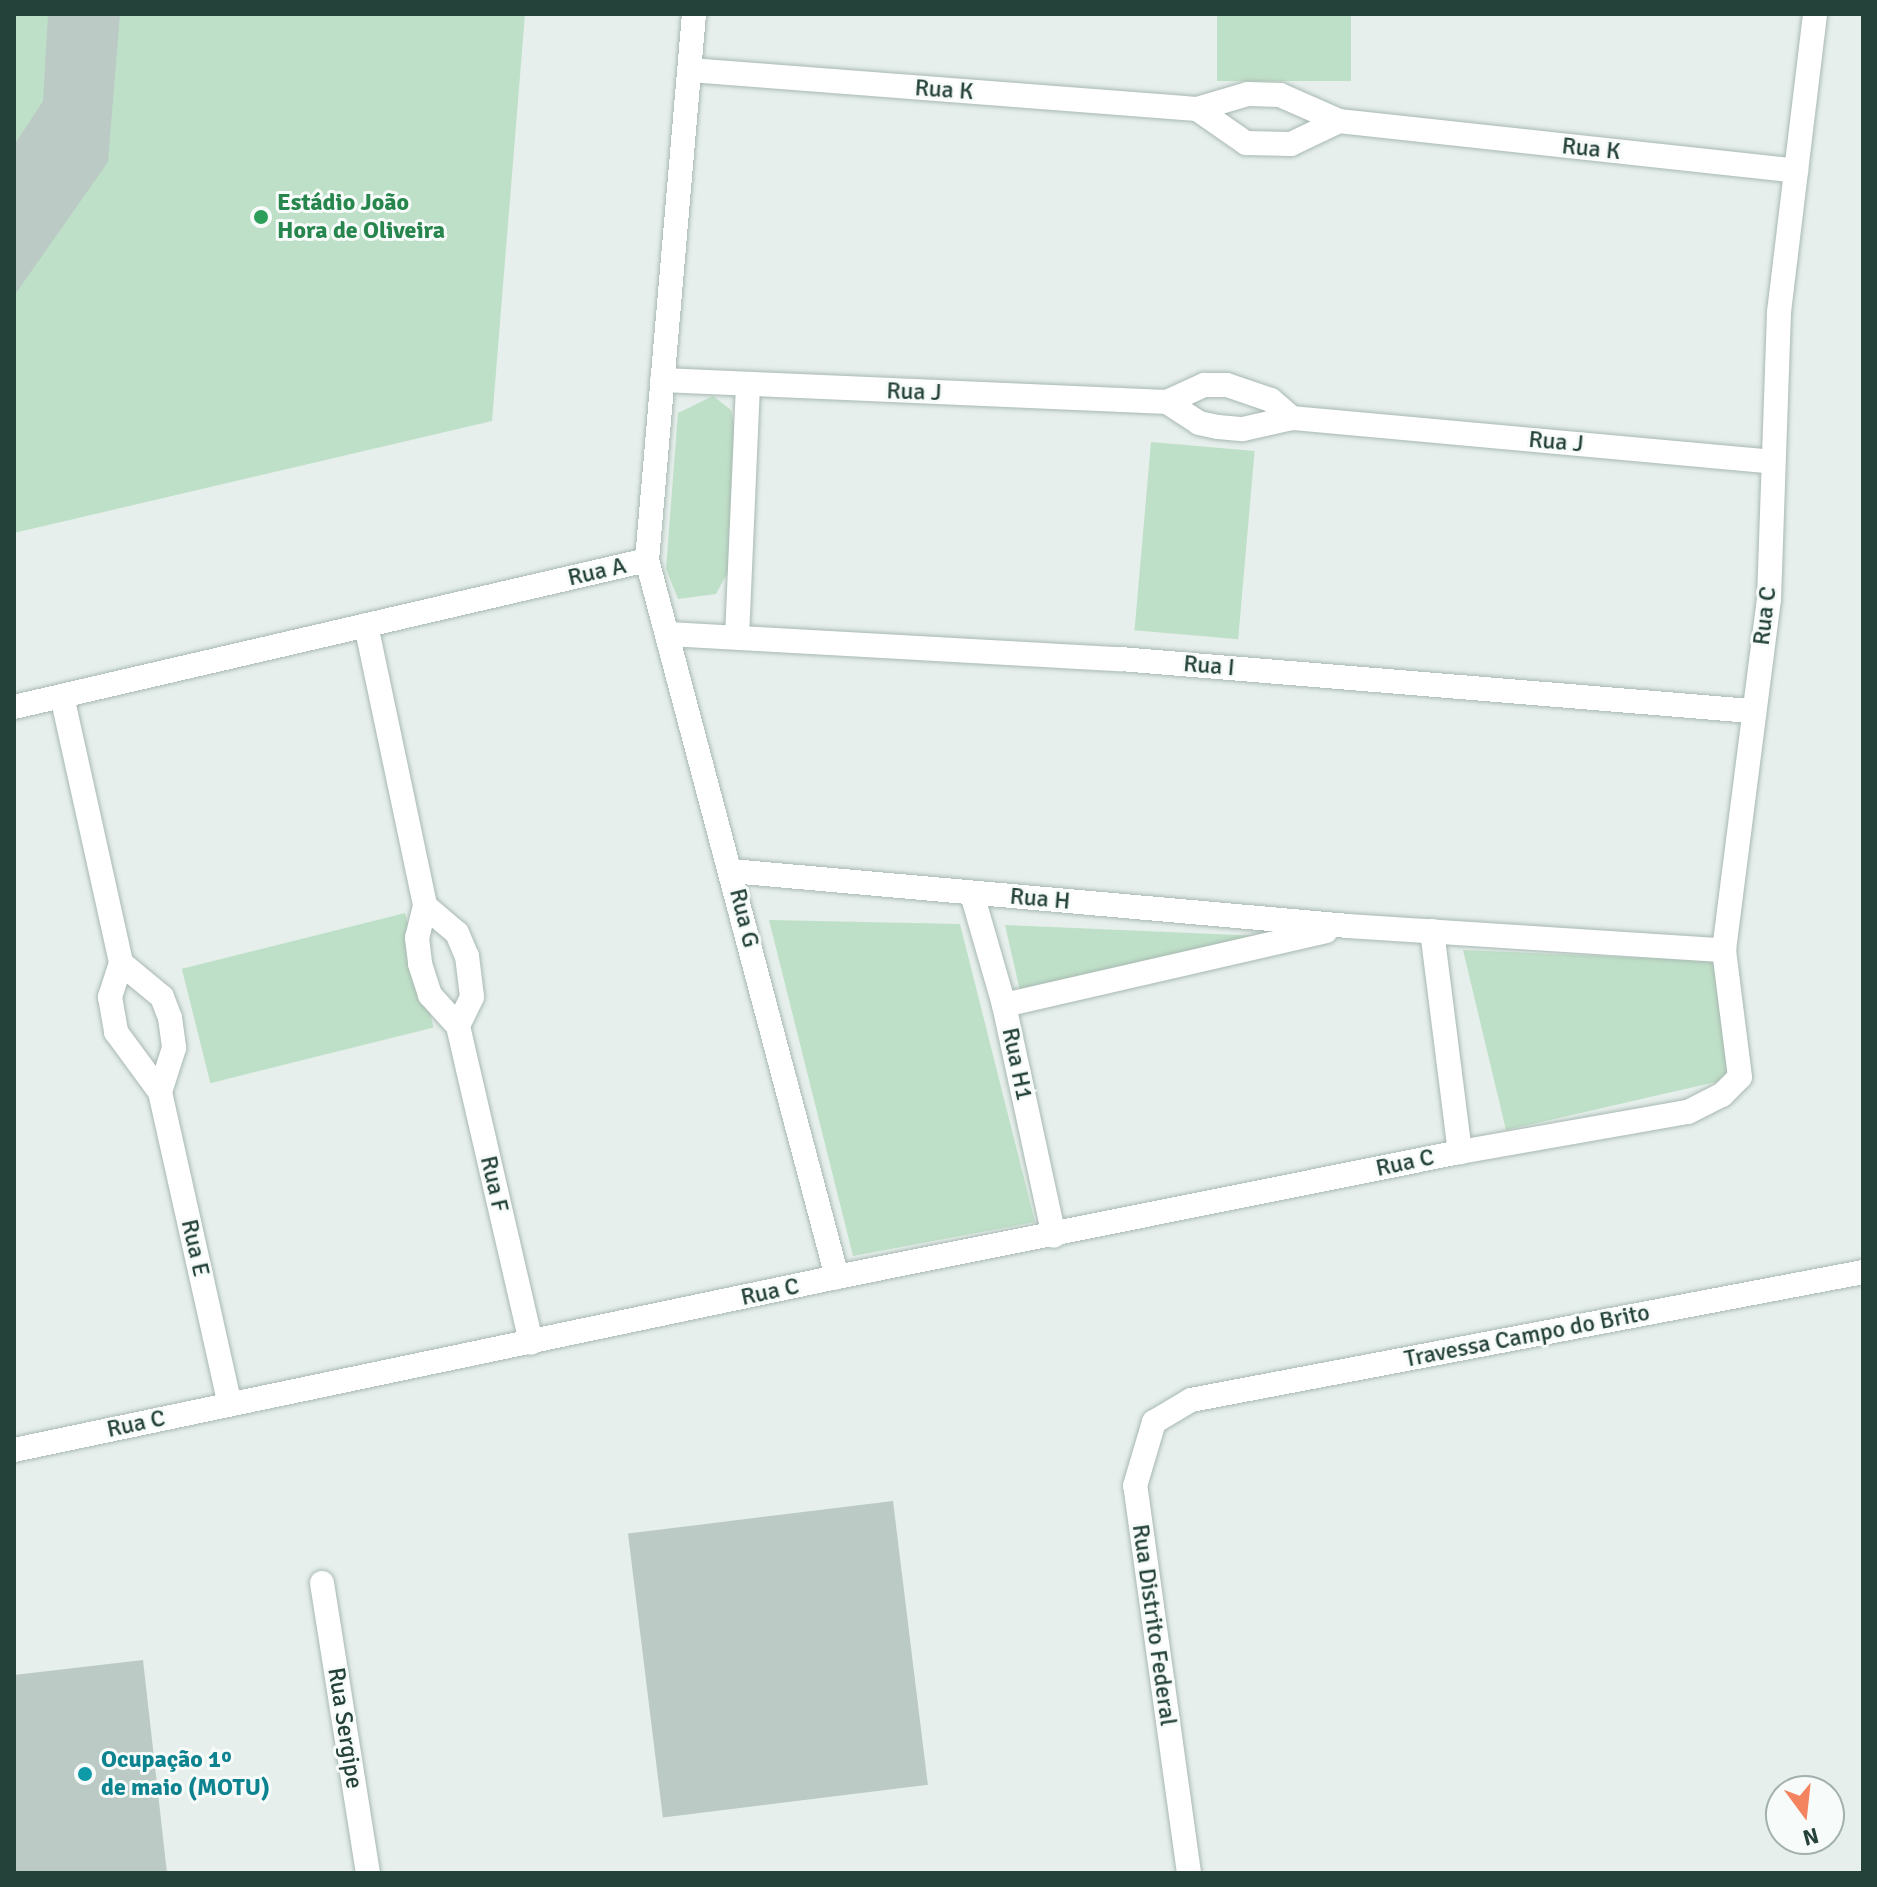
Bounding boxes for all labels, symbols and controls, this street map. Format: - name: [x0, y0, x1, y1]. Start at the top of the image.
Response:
- street label: Rua K: [914, 74, 974, 106]
- street label: Rua K: [1560, 132, 1622, 166]
- place label: Estádio João Hora de Oliveira: [277, 189, 445, 245]
- marker: Estádio João Hora de Oliveira: [252, 208, 270, 226]
- street label: Rua J: [886, 377, 942, 407]
- street label: Rua J: [1527, 425, 1585, 459]
- street label: Rua A: [565, 551, 629, 593]
- street label: Rua C: [1747, 585, 1783, 647]
- street label: Rua I: [1182, 649, 1236, 683]
- street label: Rua H: [1009, 882, 1071, 916]
- street label: Rua G: [723, 885, 765, 951]
- street label: Rua H1: [995, 1025, 1039, 1103]
- street label: Rua C: [1373, 1143, 1437, 1183]
- street label: Rua F: [474, 1153, 514, 1215]
- street label: Rua E: [174, 1216, 216, 1280]
- street label: Rua C: [738, 1272, 802, 1312]
- street label: Travessa Campo do Brito: [1402, 1298, 1652, 1374]
- street label: Rua C: [104, 1404, 168, 1444]
- street label: Rua Distrito Federal: [1126, 1522, 1182, 1728]
- street label: Rua Sergipe: [321, 1665, 369, 1791]
- place label: Ocupação 1º de maio (MOTU): [101, 1746, 270, 1802]
- marker: Ocupação 1º de maio (MOTU): [76, 1765, 94, 1783]
- north arrow: [1765, 1775, 1845, 1855]
- text: N: [1800, 1822, 1822, 1852]

